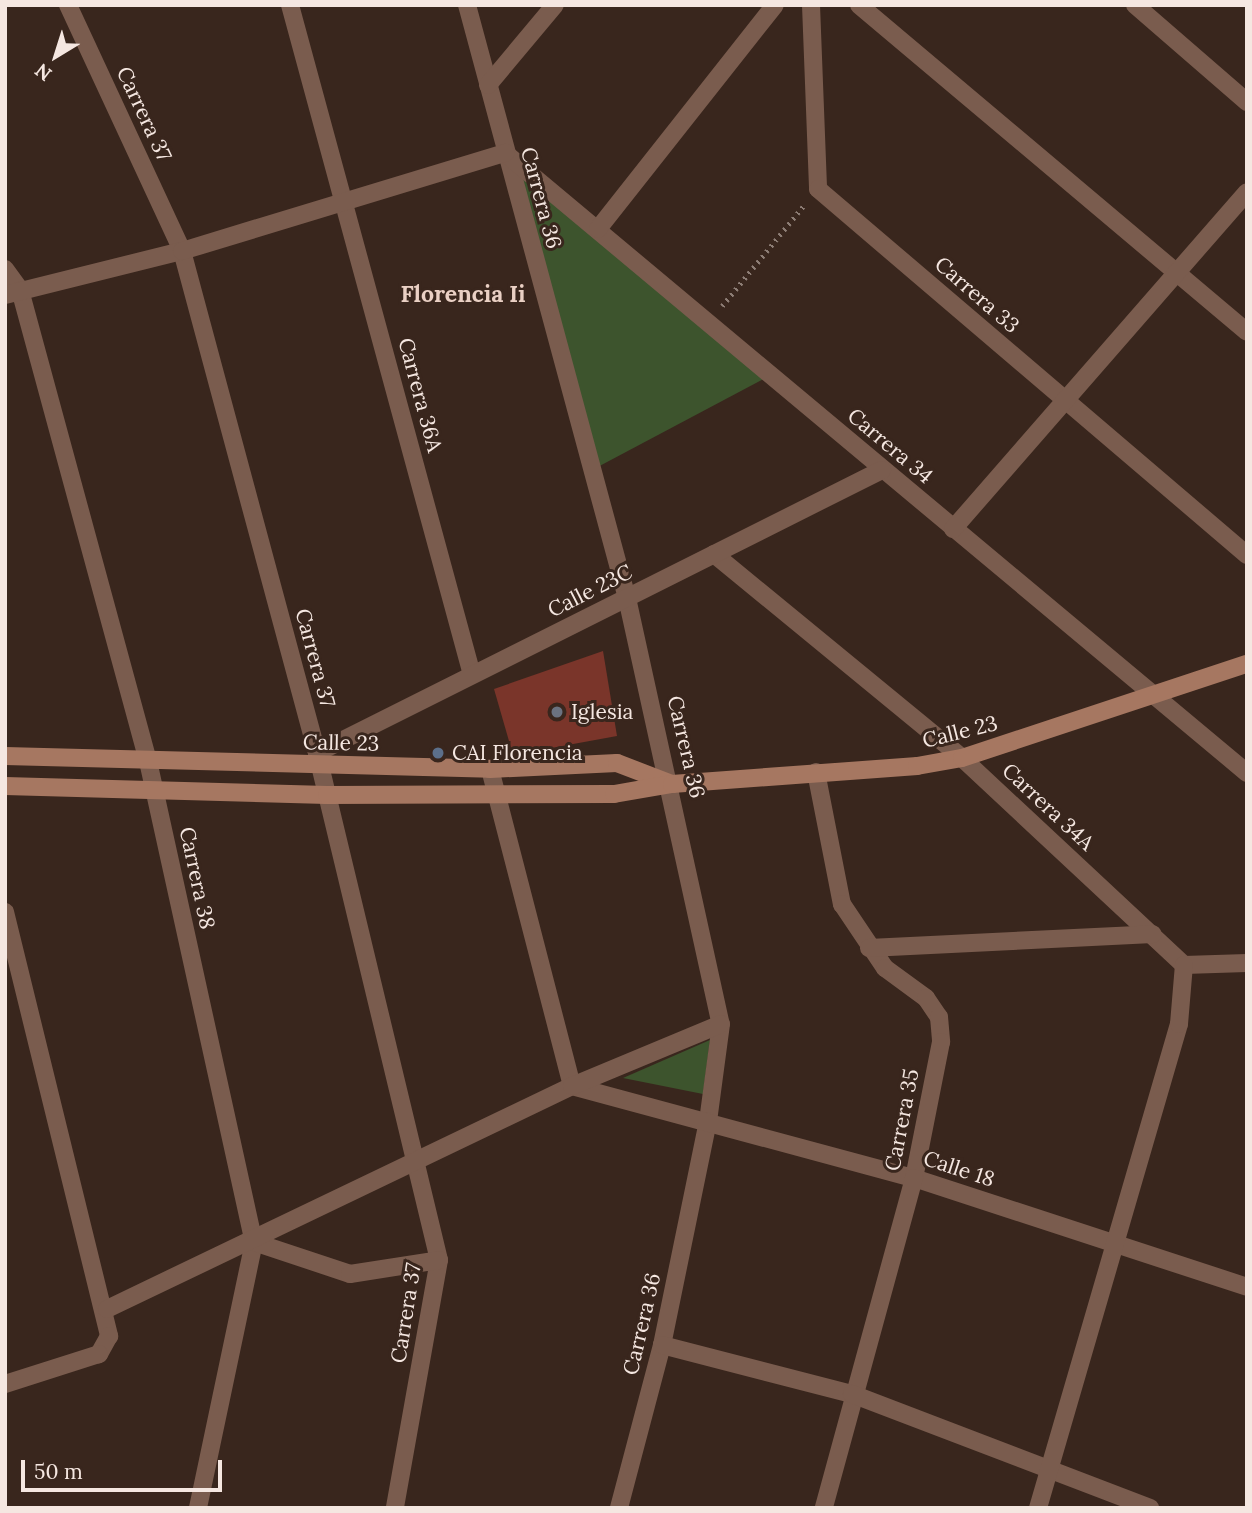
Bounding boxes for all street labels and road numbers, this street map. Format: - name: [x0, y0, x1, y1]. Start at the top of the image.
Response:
- street label: Carrera 37: [111, 63, 177, 165]
- street label: Carrera 36: [515, 144, 567, 252]
- street label: Carrera 33: [930, 251, 1024, 339]
- street label: Carrera 36A: [393, 335, 447, 455]
- street label: Carrera 34: [842, 403, 938, 489]
- street label: Calle 23C: [544, 559, 636, 623]
- street label: Carrera 37: [290, 606, 340, 710]
- street label: Carrera 36: [662, 693, 710, 801]
- street label: Calle 23: [920, 711, 1000, 753]
- street label: Calle 23: [303, 730, 379, 756]
- street label: Carrera 34A: [997, 758, 1099, 856]
- street label: Carrera 38: [174, 825, 220, 931]
- street label: Carrera 35: [880, 1067, 924, 1173]
- street label: Calle 18: [920, 1146, 998, 1192]
- street label: Carrera 37: [386, 1261, 426, 1365]
- street label: Carrera 36: [618, 1270, 666, 1378]

